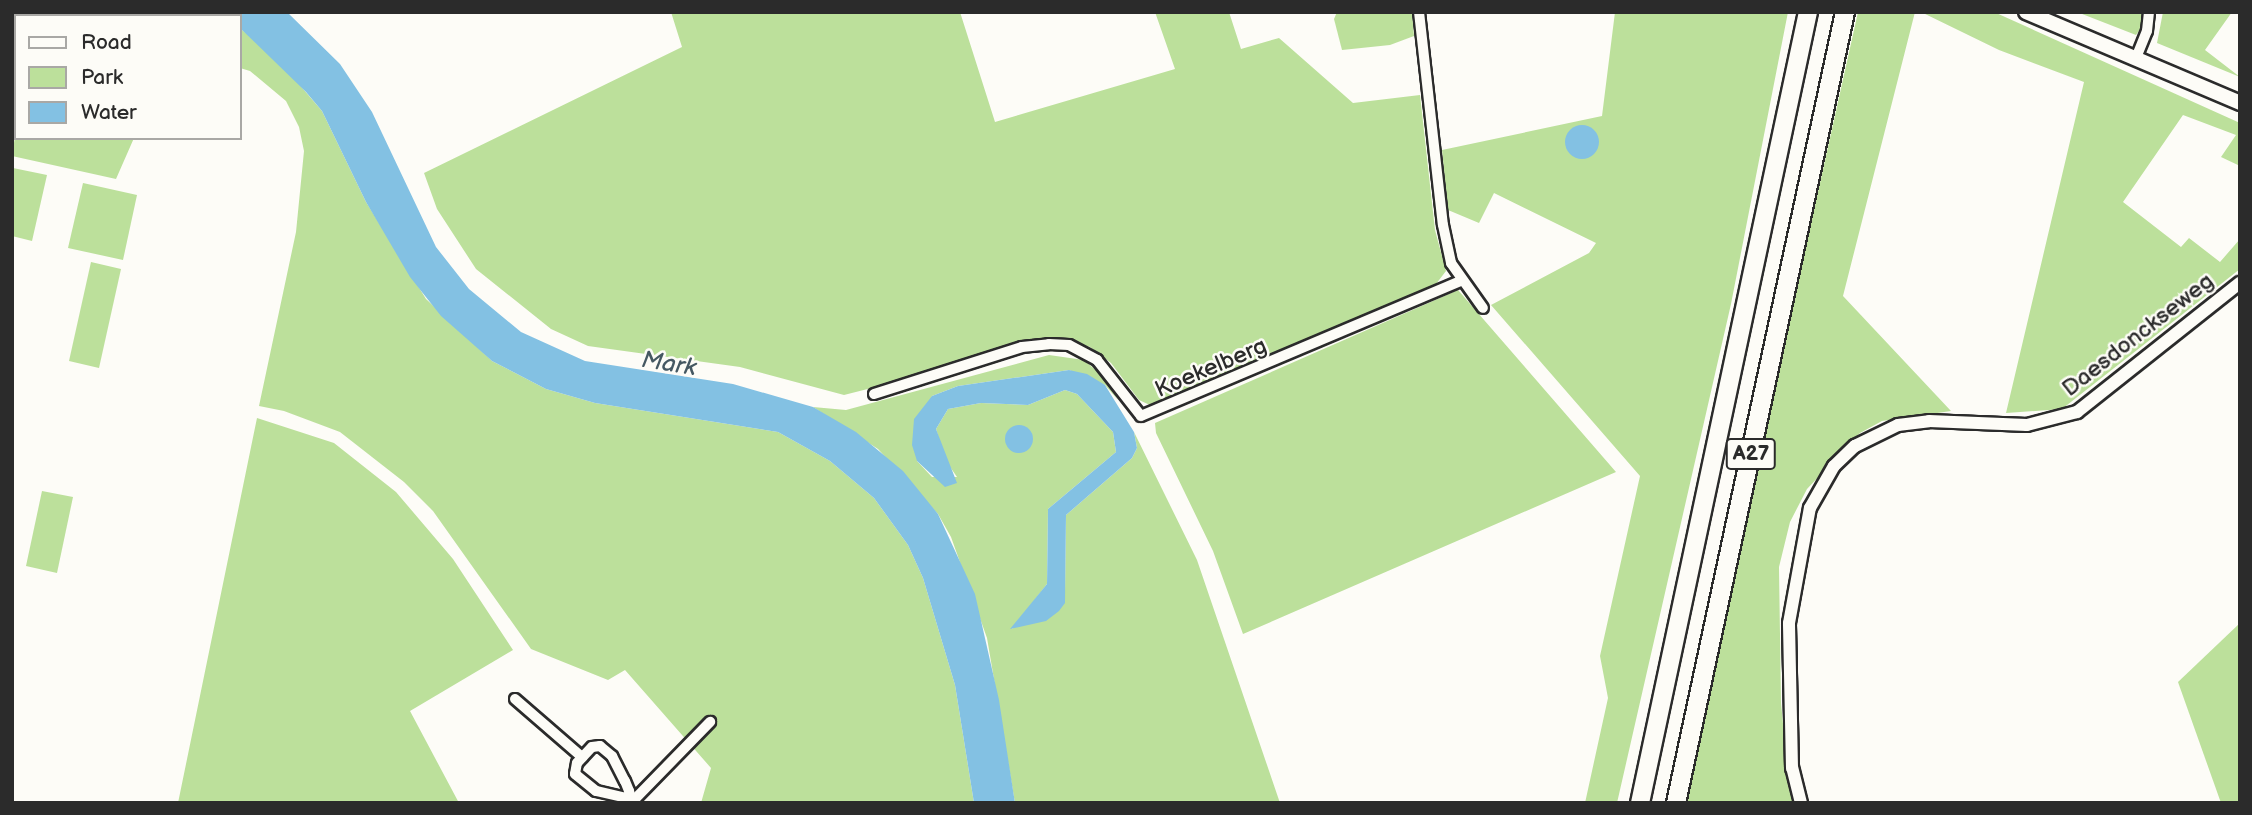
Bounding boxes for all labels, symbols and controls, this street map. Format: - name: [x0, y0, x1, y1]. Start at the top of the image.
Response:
- legend: [14, 14, 242, 140]
- text: Road: [81, 30, 132, 55]
- text: Park: [81, 65, 123, 90]
- text: Water: [81, 100, 137, 125]
- street label: Daesdonckseweg: [2057, 267, 2219, 403]
- street label: Koekelberg: [1151, 332, 1271, 404]
- water label: Mark: [640, 345, 698, 383]
- road number: A27: [1725, 436, 1777, 472]

